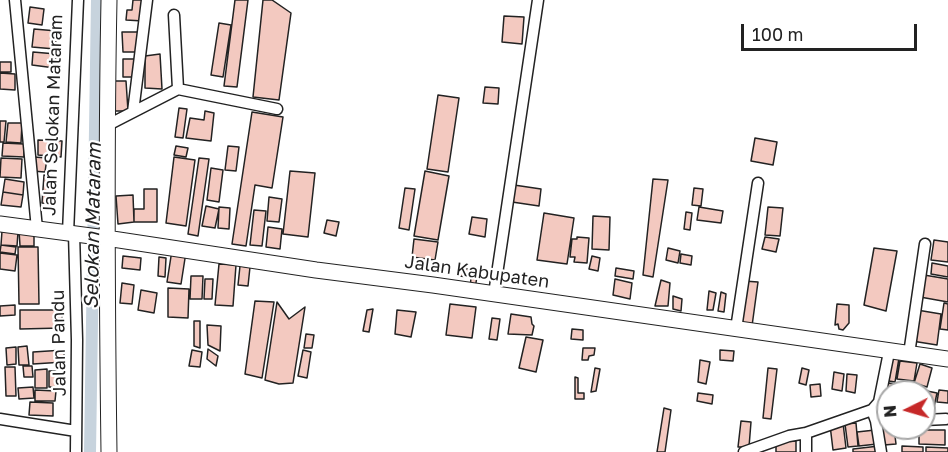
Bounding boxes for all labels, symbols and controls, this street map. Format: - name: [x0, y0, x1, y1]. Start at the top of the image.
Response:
- scale bar: [744, 12, 920, 50]
- street label: Jalan Selokan Mataram: [39, 14, 67, 216]
- text: 100 m: [752, 23, 803, 45]
- water label: Selokan Mataram: [80, 143, 106, 309]
- street label: Jalan Kabupaten: [403, 251, 551, 293]
- street label: Jalan Pandu: [47, 290, 71, 396]
- north arrow: [876, 380, 936, 440]
- text: N: [880, 404, 901, 418]

